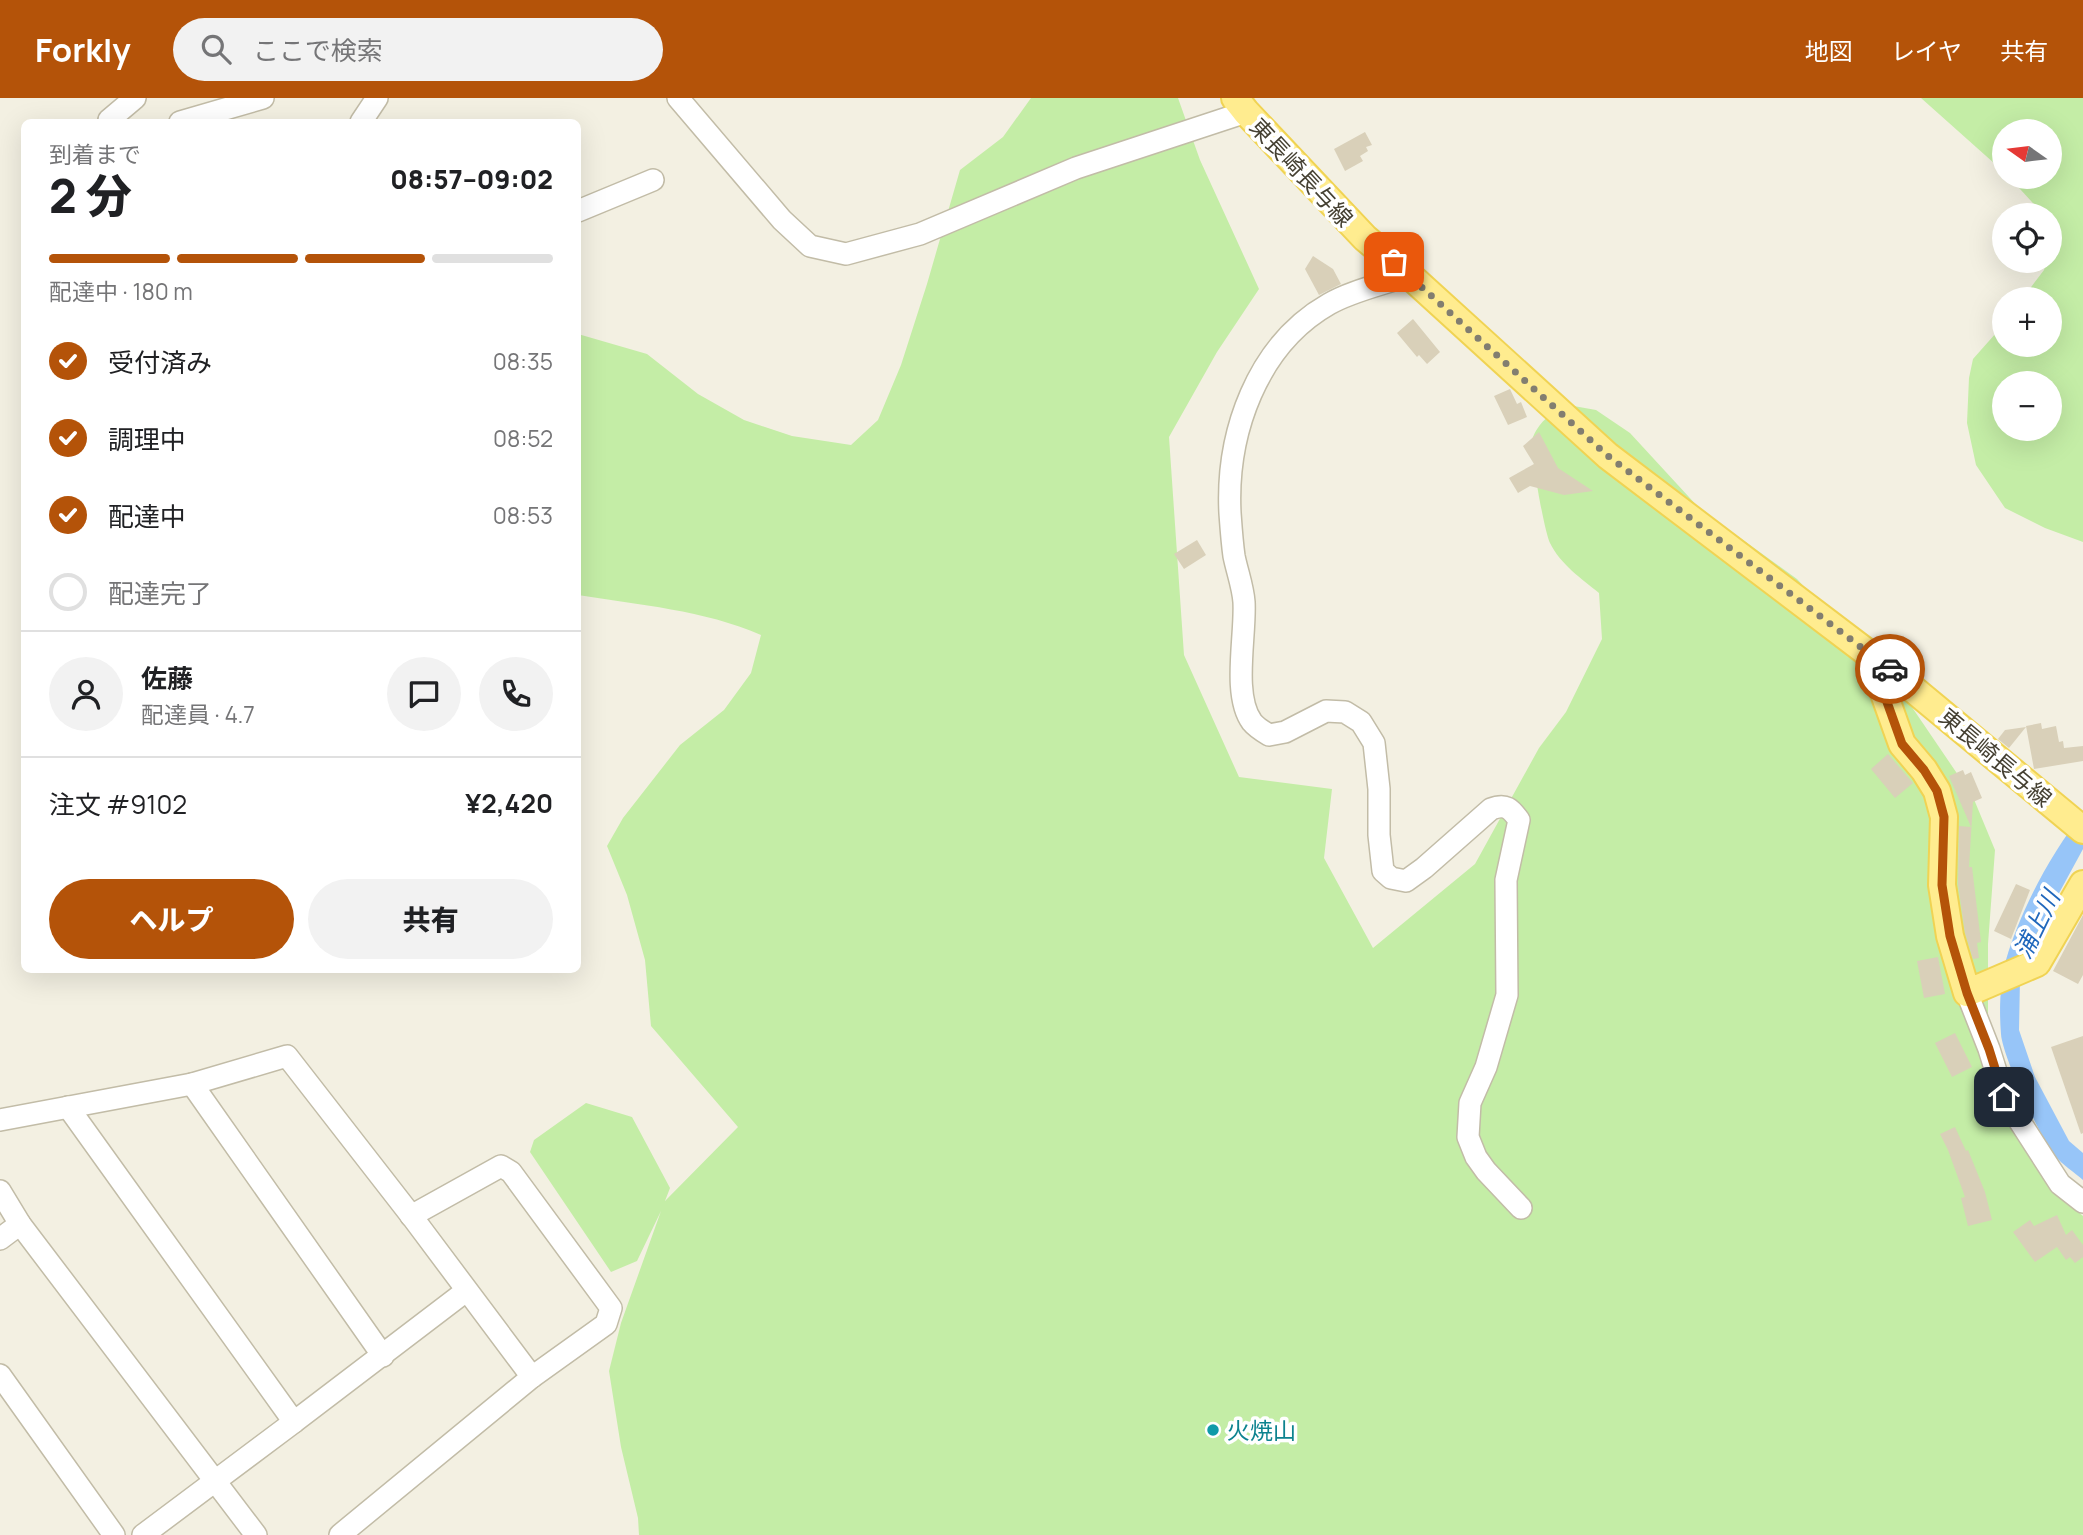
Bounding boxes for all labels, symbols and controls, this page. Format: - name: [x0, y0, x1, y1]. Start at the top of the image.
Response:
- search box: [173, 18, 663, 81]
- text: Forkly: [35, 27, 131, 72]
- icon: search: [197, 30, 235, 68]
- text: ここで検索: [253, 32, 383, 68]
- text: 地図: [1805, 34, 1853, 67]
- text: レイヤ: [1891, 34, 1962, 67]
- text: 共有: [2000, 34, 2048, 67]
- street label: 東長崎長与線: [1243, 111, 1361, 233]
- north arrow: [1992, 119, 2062, 189]
- map controls: [1992, 119, 2062, 441]
- text: 到着まで: [49, 138, 141, 170]
- text: 08:57–09:02: [390, 161, 553, 197]
- text: 2 分: [49, 164, 132, 227]
- button: locate: [1992, 203, 2062, 273]
- pin: [1364, 232, 1424, 292]
- icon: bag: [1375, 243, 1413, 281]
- text: 配達中 · 180 m: [49, 275, 193, 307]
- button: +: [1992, 287, 2062, 357]
- icon: check: [49, 342, 87, 380]
- text: 受付済み: [108, 344, 212, 380]
- text: 08:35: [493, 345, 553, 377]
- button: −: [1992, 371, 2062, 441]
- icon: check: [49, 419, 87, 457]
- text: 調理中: [108, 421, 186, 457]
- text: 08:52: [493, 422, 553, 454]
- icon: check: [49, 496, 87, 534]
- text: 配達中: [108, 498, 186, 534]
- text: 08:53: [493, 499, 553, 531]
- text: 配達完了: [108, 575, 212, 611]
- courier: [1855, 634, 1925, 704]
- icon: car: [1871, 650, 1909, 688]
- button: person: [49, 657, 123, 731]
- button: chat: [387, 657, 461, 731]
- button: phone: [479, 657, 553, 731]
- text: 佐藤: [141, 660, 193, 696]
- text: 配達員 · 4.7: [141, 698, 255, 730]
- street label: 東長崎長与線: [1933, 700, 2059, 814]
- text: ¥2,420: [465, 785, 553, 821]
- text: 注文 #9102: [49, 786, 187, 822]
- button: ヘルプ: [49, 879, 294, 959]
- button: 共有: [308, 879, 553, 959]
- water label: 浦上川: [2005, 882, 2068, 964]
- pin: [1974, 1067, 2034, 1127]
- icon: home: [1985, 1078, 2023, 1116]
- place label: 火焼山: [1227, 1414, 1296, 1446]
- marker: 火焼山: [1205, 1422, 1221, 1438]

